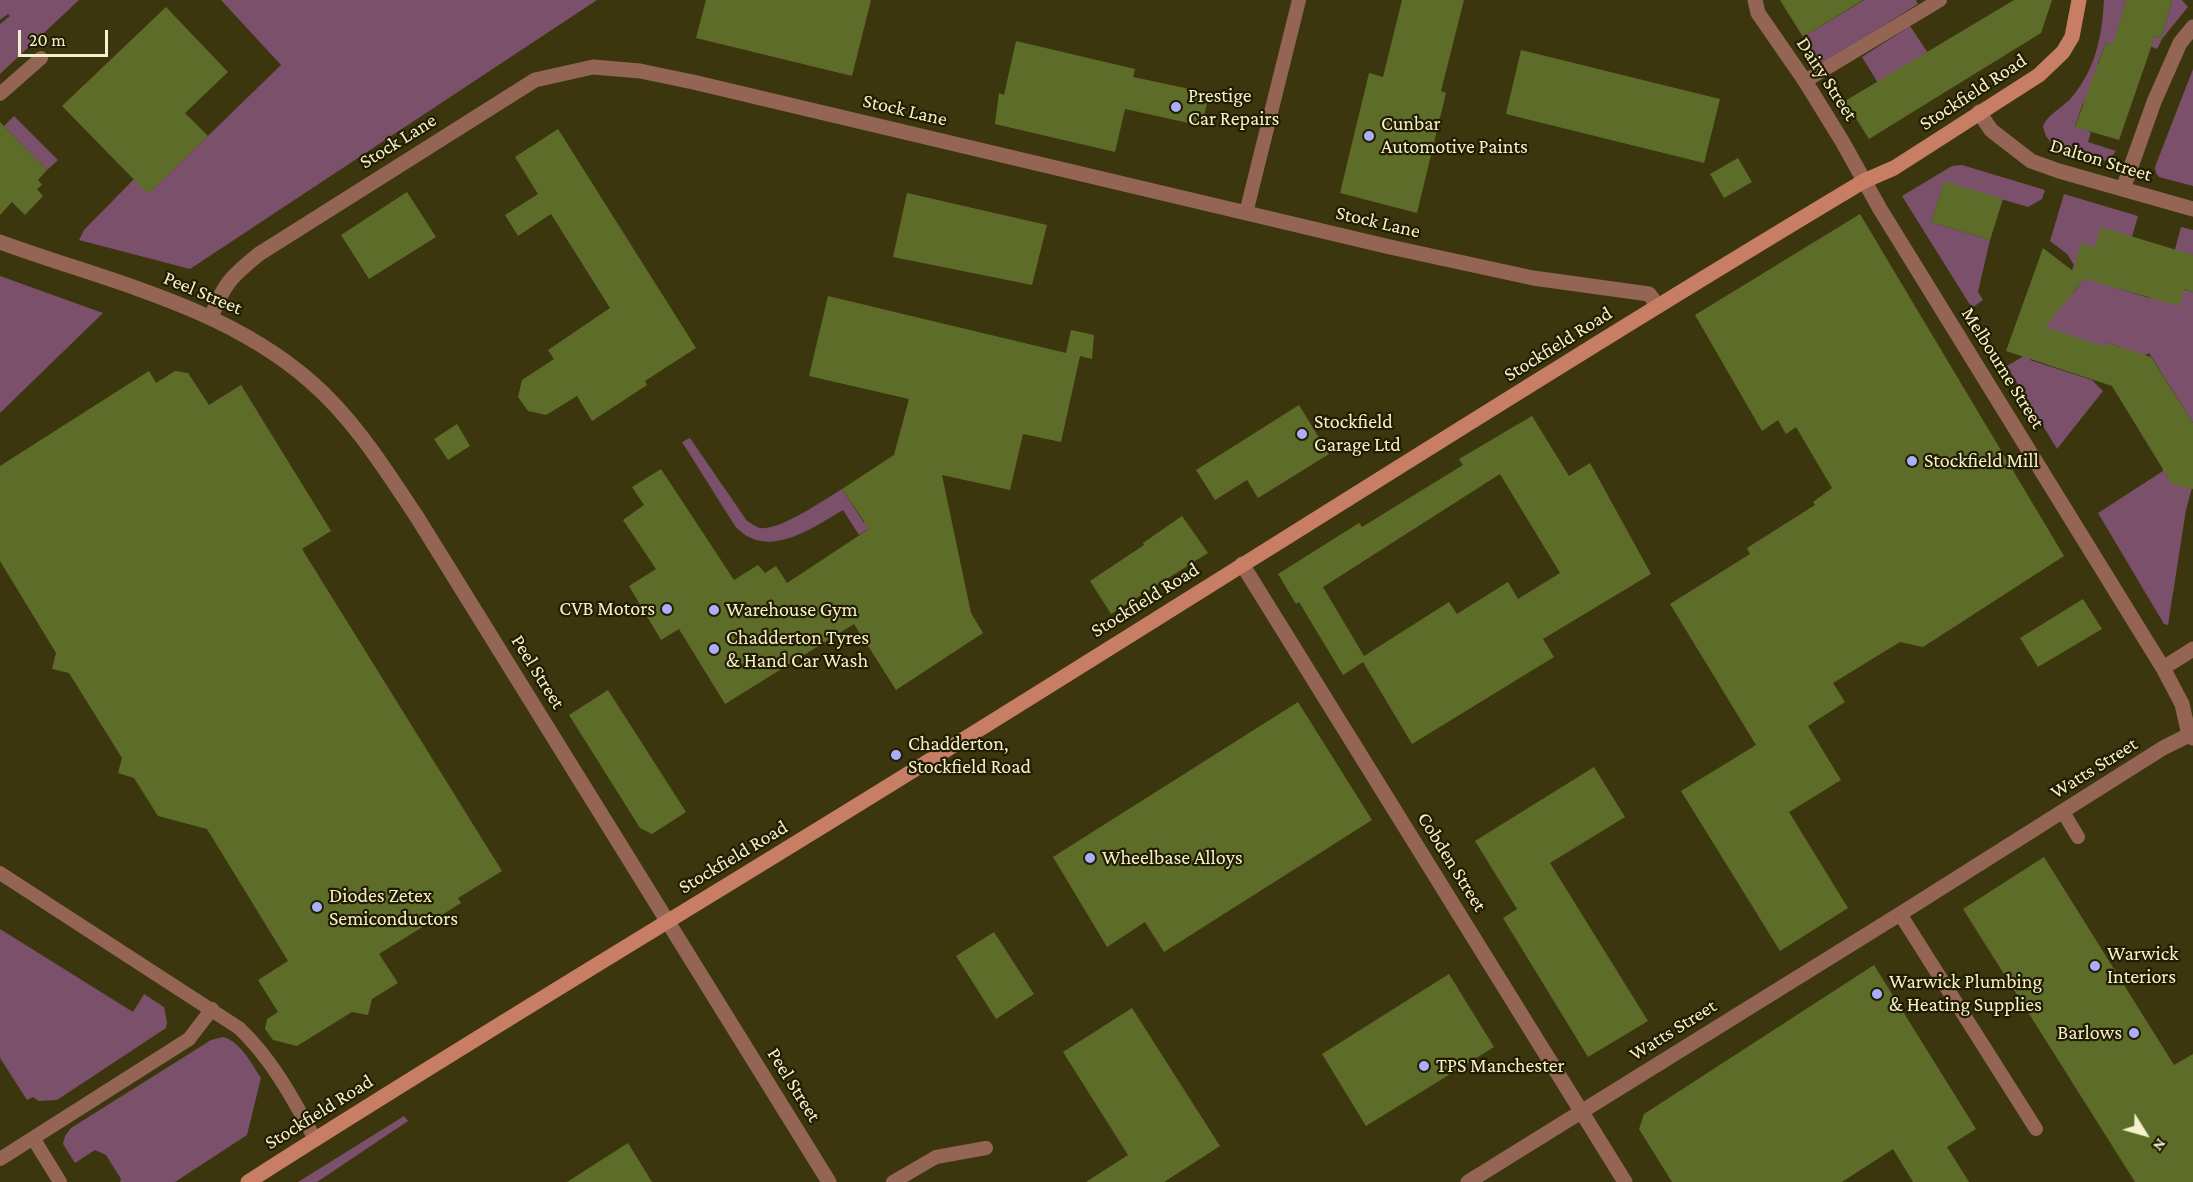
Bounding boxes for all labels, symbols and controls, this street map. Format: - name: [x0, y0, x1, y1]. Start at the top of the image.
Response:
- scale bar: [21, 18, 111, 56]
- text: 20 m: [29, 30, 66, 50]
- street label: Dairy Street: [1791, 33, 1863, 125]
- street label: Stockfield Road: [1915, 48, 2031, 136]
- place label: Prestige Car Repairs: [1188, 84, 1279, 131]
- street label: Stock Lane: [860, 89, 950, 131]
- marker: Prestige Car Repairs: [1169, 100, 1183, 114]
- street label: Stock Lane: [355, 108, 441, 174]
- place label: Cunbar Automotive Paints: [1381, 112, 1528, 159]
- marker: Cunbar Automotive Paints: [1362, 129, 1376, 143]
- street label: Dalton Street: [2047, 133, 2155, 187]
- street label: Stock Lane: [1333, 201, 1423, 243]
- street label: Peel Street: [160, 266, 246, 320]
- street label: Stockfield Road: [1499, 301, 1617, 387]
- street label: Melbourne Street: [1956, 303, 2050, 433]
- place label: Stockfield Garage Ltd: [1314, 410, 1401, 457]
- marker: Stockfield Garage Ltd: [1295, 427, 1309, 441]
- place label: Stockfield Mill: [1924, 449, 2039, 473]
- marker: Stockfield Mill: [1905, 454, 1919, 468]
- street label: Stockfield Road: [1086, 557, 1204, 643]
- place label: CVB Motors: [559, 597, 655, 621]
- place label: Warehouse Gym: [726, 598, 858, 622]
- marker: CVB Motors: [660, 602, 674, 616]
- marker: Warehouse Gym: [707, 603, 721, 617]
- place label: Chadderton Tyres & Hand Car Wash: [726, 626, 869, 673]
- street label: Peel Street: [506, 630, 570, 714]
- marker: Chadderton Tyres & Hand Car Wash: [707, 642, 721, 656]
- place label: Chadderton, Stockfield Road: [908, 732, 1031, 779]
- street label: Watts Street: [2046, 732, 2142, 804]
- marker: Chadderton, Stockfield Road: [889, 748, 903, 762]
- street label: Cobden Street: [1412, 808, 1492, 916]
- street label: Stockfield Road: [674, 815, 792, 899]
- place label: Wheelbase Alloys: [1102, 846, 1243, 870]
- marker: Wheelbase Alloys: [1083, 851, 1097, 865]
- place label: Diodes Zetex Semiconductors: [329, 884, 458, 931]
- marker: Diodes Zetex Semiconductors: [310, 900, 324, 914]
- place label: Warwick Interiors: [2107, 942, 2179, 989]
- marker: Warwick Interiors: [2088, 959, 2102, 973]
- place label: Warwick Plumbing & Heating Supplies: [1889, 970, 2042, 1017]
- marker: Warwick Plumbing & Heating Supplies: [1870, 987, 1884, 1001]
- street label: Watts Street: [1625, 994, 1721, 1066]
- place label: Barlows: [2057, 1021, 2122, 1045]
- marker: Barlows: [2127, 1026, 2141, 1040]
- street label: Peel Street: [762, 1043, 826, 1127]
- place label: TPS Manchester: [1436, 1054, 1565, 1078]
- marker: TPS Manchester: [1417, 1059, 1431, 1073]
- street label: Stockfield Road: [260, 1069, 378, 1155]
- north arrow: [2115, 1104, 2175, 1164]
- text: N: [2150, 1136, 2170, 1155]

